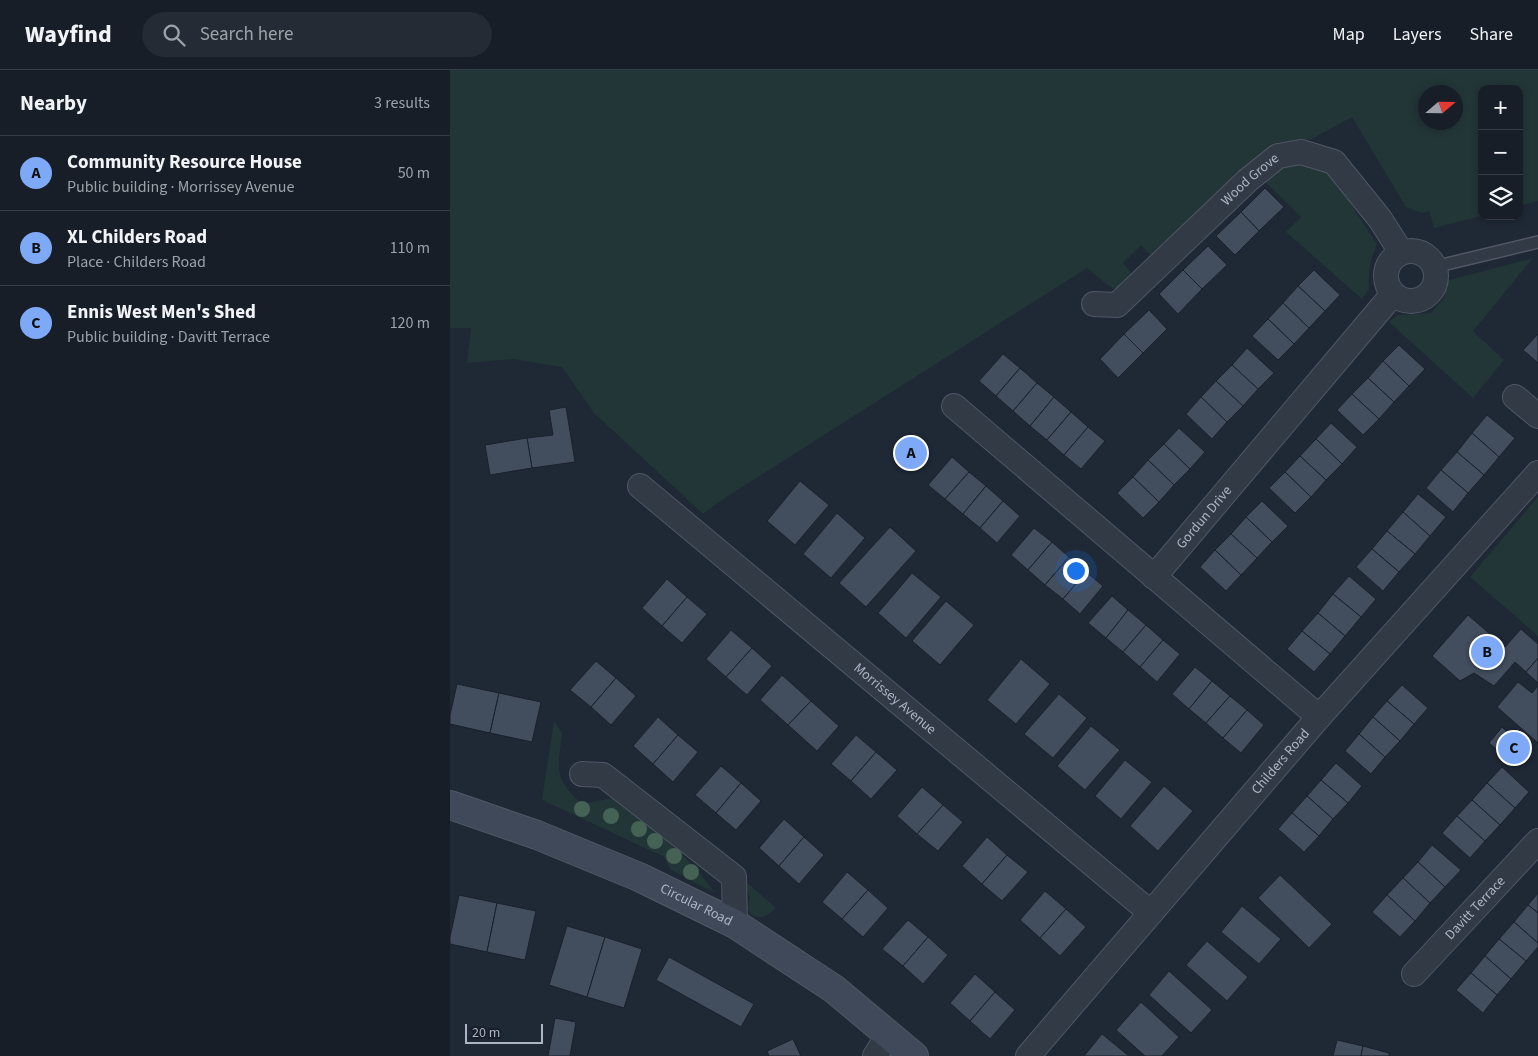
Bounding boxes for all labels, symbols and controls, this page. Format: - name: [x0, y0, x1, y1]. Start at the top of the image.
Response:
- search box: [142, 12, 492, 57]
- text: Wayfind: [25, 17, 112, 52]
- icon: search: [160, 21, 188, 49]
- text: Search here: [200, 21, 293, 48]
- text: Map: [1333, 22, 1365, 47]
- text: Layers: [1393, 22, 1442, 47]
- text: Share: [1470, 22, 1513, 47]
- north arrow: [1418, 85, 1463, 130]
- map controls: [1478, 85, 1523, 220]
- button: +: [1478, 85, 1523, 130]
- text: Nearby: [20, 88, 87, 118]
- text: 3 results: [374, 92, 430, 114]
- button: −: [1478, 130, 1523, 175]
- text: Community Resource House: [67, 149, 302, 176]
- street label: Wood Grove: [1217, 149, 1284, 210]
- text: A: [31, 162, 41, 184]
- text: 50 m: [398, 162, 430, 184]
- button: layers: [1478, 175, 1523, 220]
- text: Public building · Morrissey Avenue: [67, 176, 294, 198]
- text: XL Childers Road: [67, 224, 207, 251]
- text: B: [31, 237, 41, 259]
- text: 110 m: [390, 237, 430, 259]
- text: Place · Childers Road: [67, 251, 206, 273]
- text: Ennis West Men's Shed: [67, 299, 256, 326]
- text: C: [31, 312, 41, 334]
- text: 120 m: [390, 312, 430, 334]
- text: Public building · Davitt Terrace: [67, 326, 270, 348]
- pin: A: [895, 434, 927, 472]
- street label: Gordun Drive: [1172, 481, 1237, 553]
- your location: [1063, 558, 1089, 584]
- pin: B: [1471, 633, 1503, 671]
- street label: Morrissey Avenue: [849, 658, 940, 739]
- street label: Childers Road: [1247, 724, 1315, 799]
- pin: C: [1498, 729, 1530, 767]
- street label: Davitt Terrace: [1441, 872, 1510, 945]
- street label: Circular Road: [656, 879, 736, 931]
- scale bar: [465, 1021, 542, 1044]
- text: 20 m: [472, 1023, 500, 1043]

